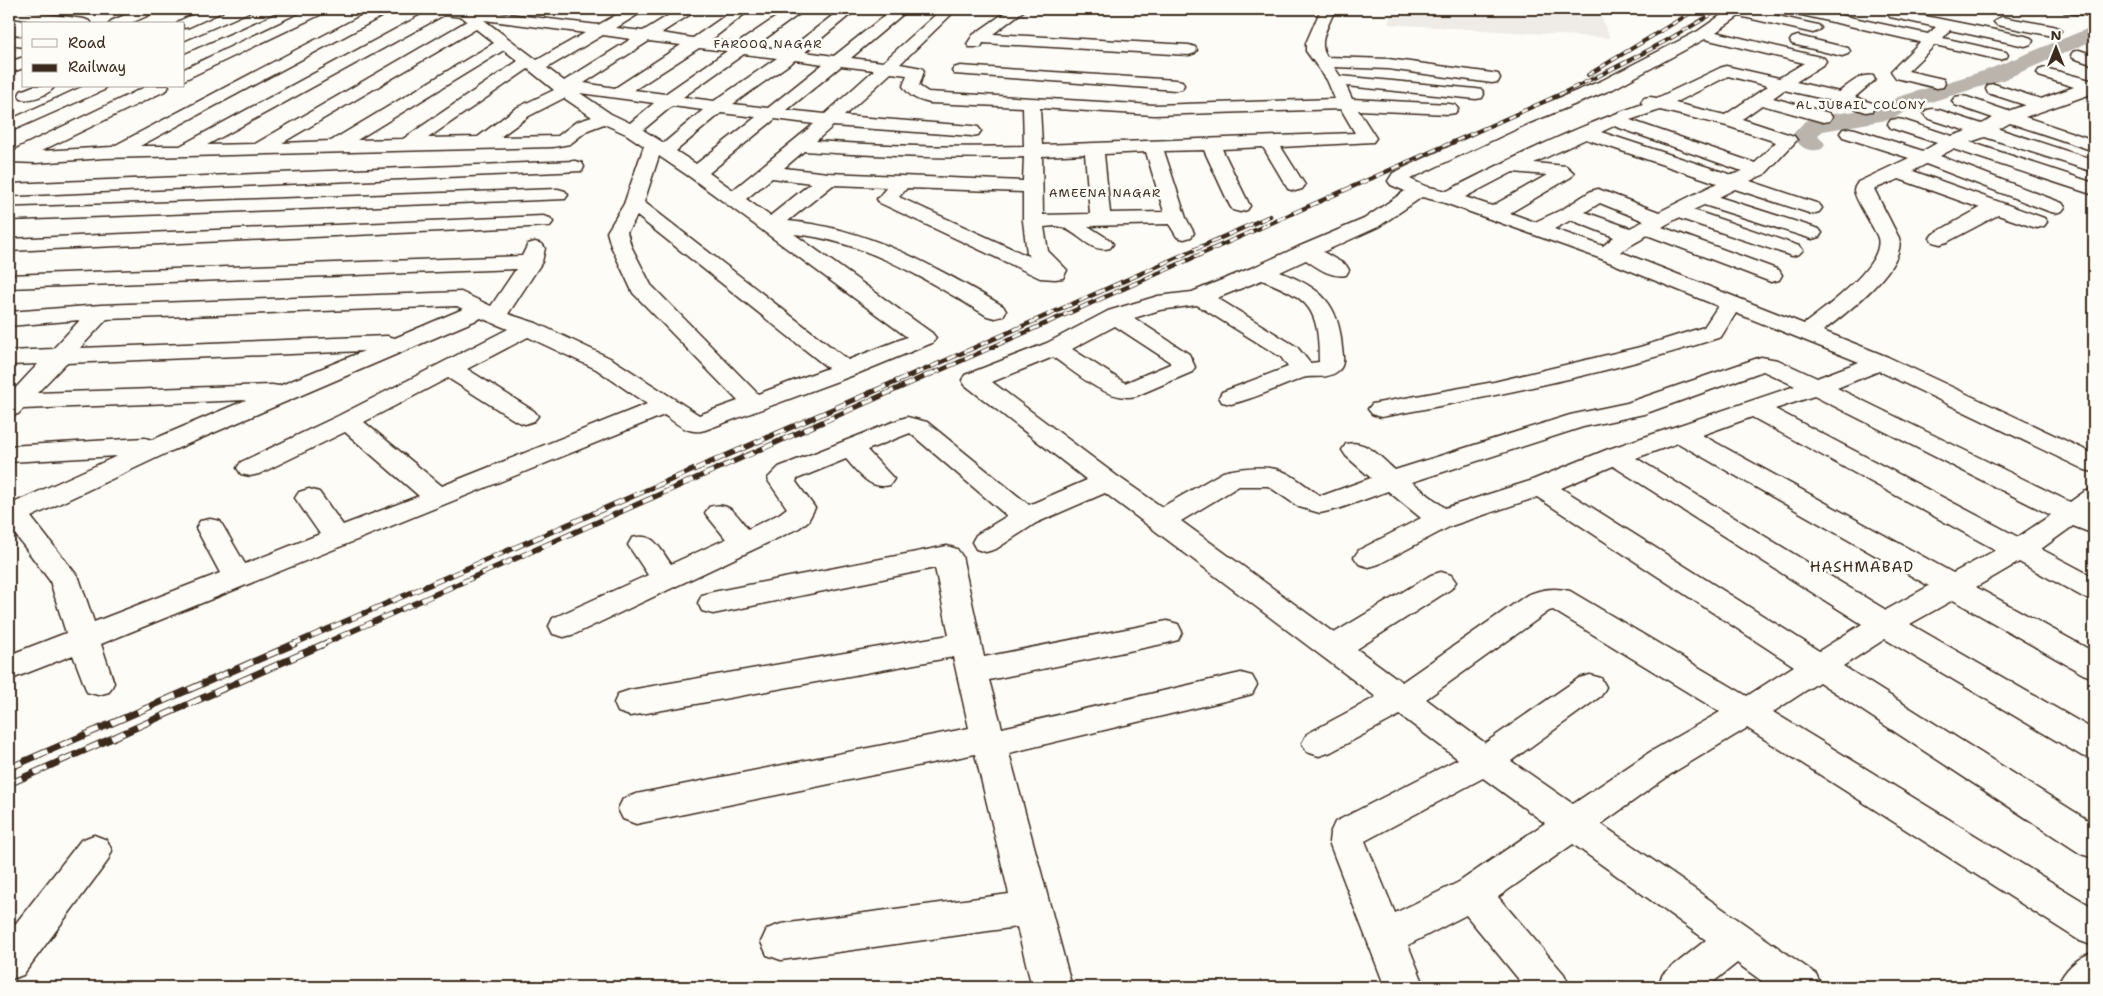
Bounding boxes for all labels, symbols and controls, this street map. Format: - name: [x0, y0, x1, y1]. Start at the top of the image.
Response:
- legend: [22, 22, 185, 88]
- north arrow: [2030, 22, 2080, 72]
- text: N: [2050, 26, 2062, 44]
- text: Road: [68, 33, 106, 53]
- district label: FAROOQ NAGAR: [714, 36, 822, 52]
- text: Railway: [68, 57, 126, 77]
- district label: AL JUBAIL COLONY: [1796, 97, 1926, 113]
- district label: AMEENA NAGAR: [1049, 185, 1161, 201]
- district label: HASHMABAD: [1810, 557, 1914, 577]

